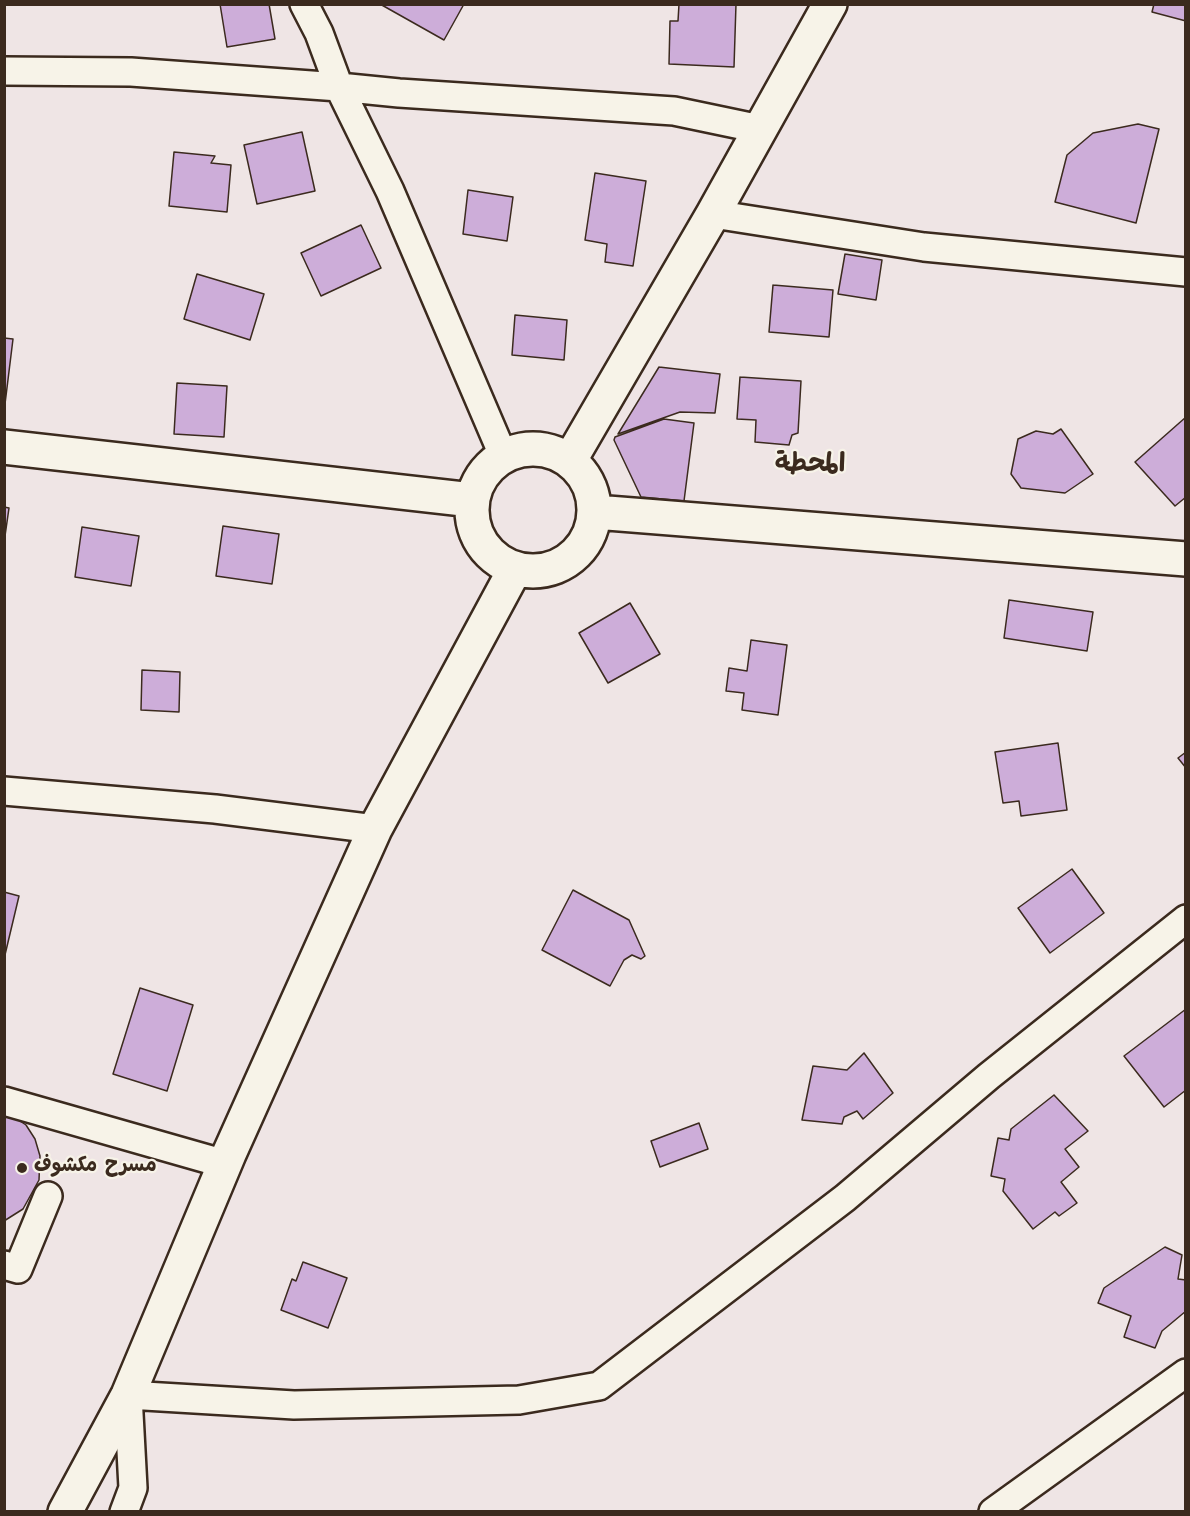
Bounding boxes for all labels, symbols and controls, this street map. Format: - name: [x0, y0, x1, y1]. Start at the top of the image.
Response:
- district label: المحطة: [775, 451, 845, 483]
- place label: مسرح مكشوف: [34, 1156, 157, 1180]
- marker: مسرح مكشوف: [15, 1161, 29, 1175]

